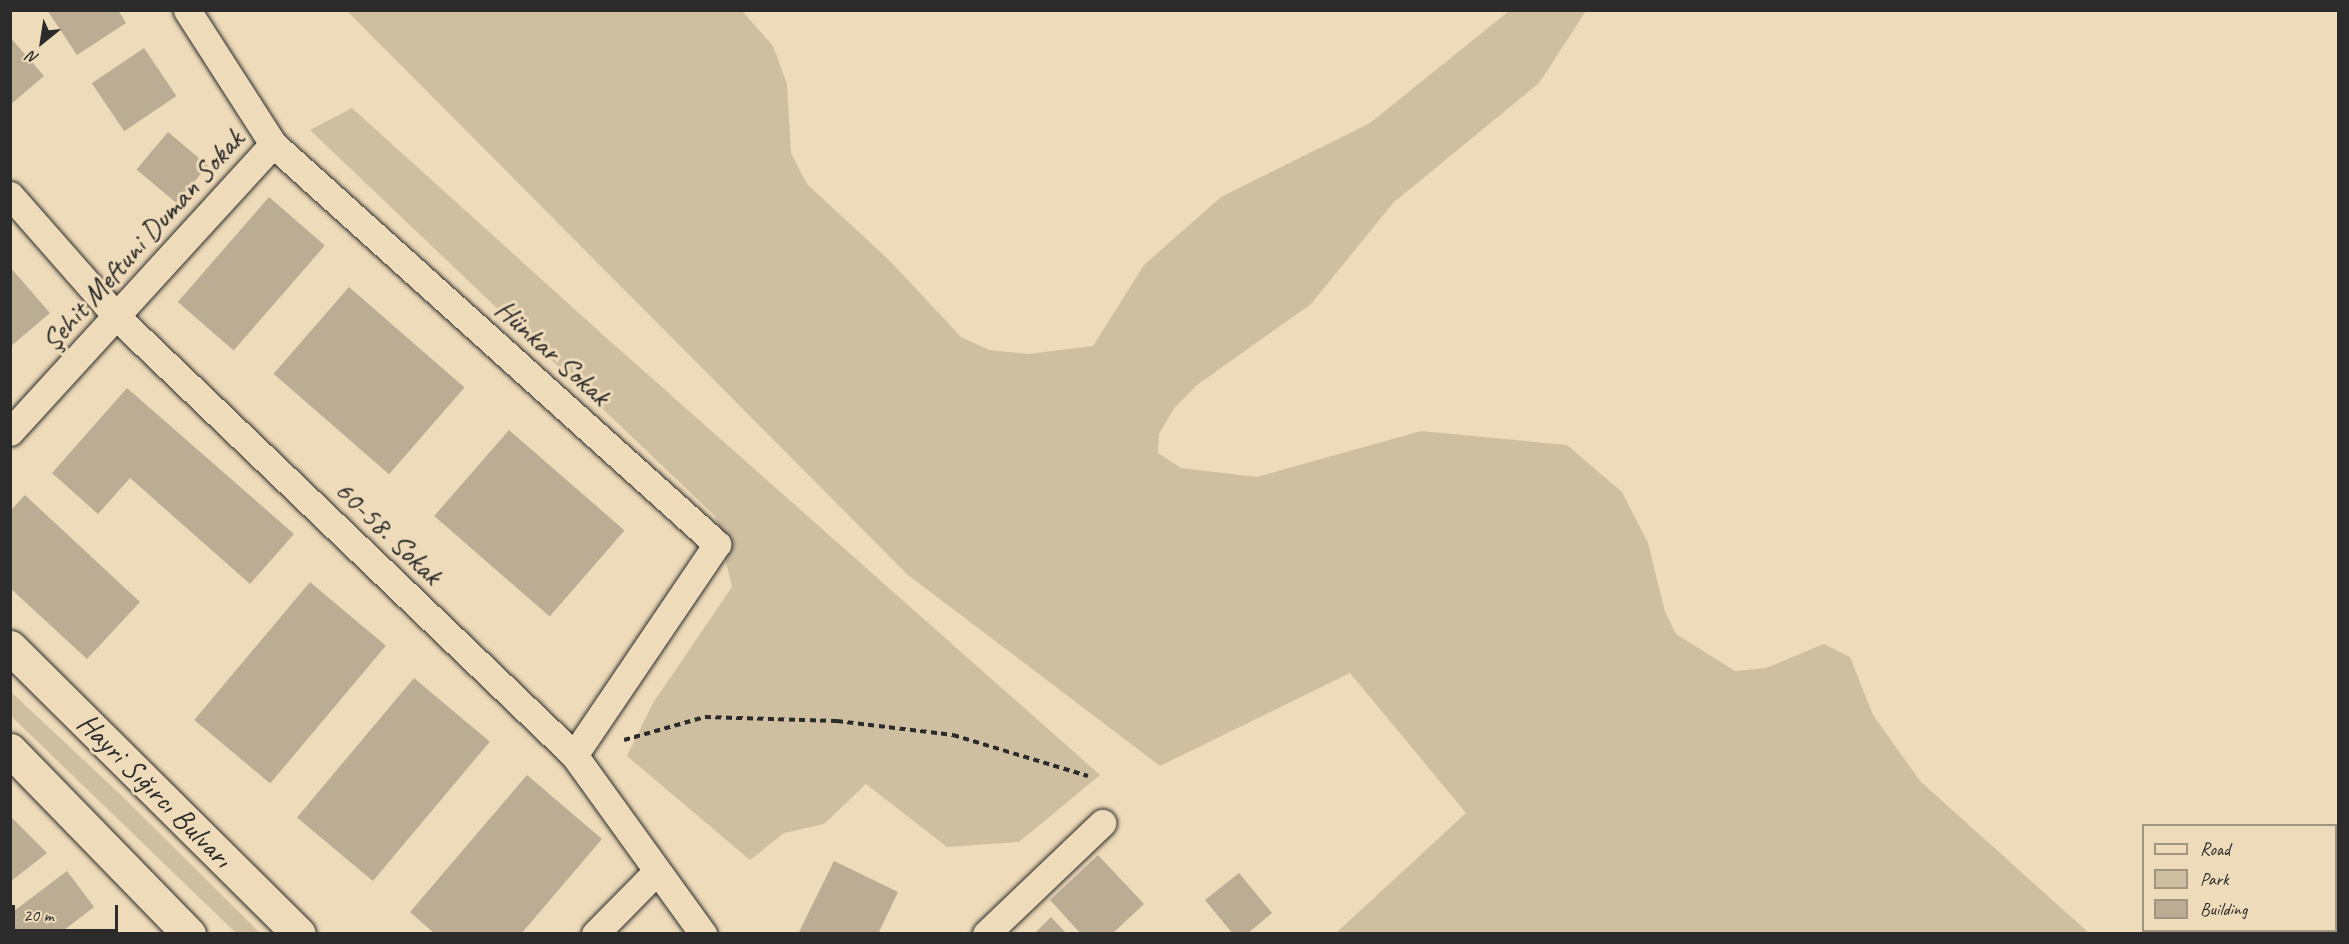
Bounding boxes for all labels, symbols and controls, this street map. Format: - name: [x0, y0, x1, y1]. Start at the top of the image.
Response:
- north arrow: [12, 12, 72, 72]
- text: N: [24, 46, 42, 69]
- street label: Şehit Meftuni Duman Sokak: [34, 122, 250, 358]
- street label: Hünkar Sokak: [488, 291, 618, 413]
- street label: 60-58. Sokak: [328, 472, 450, 592]
- street label: Hayri Sığırcı Bulvarı: [70, 705, 240, 875]
- legend: [2142, 824, 2337, 932]
- text: Road: [2200, 838, 2230, 860]
- text: Park: [2200, 868, 2229, 890]
- scale bar: [15, 893, 122, 931]
- text: Building: [2200, 898, 2247, 920]
- text: 20 m: [23, 904, 54, 926]

